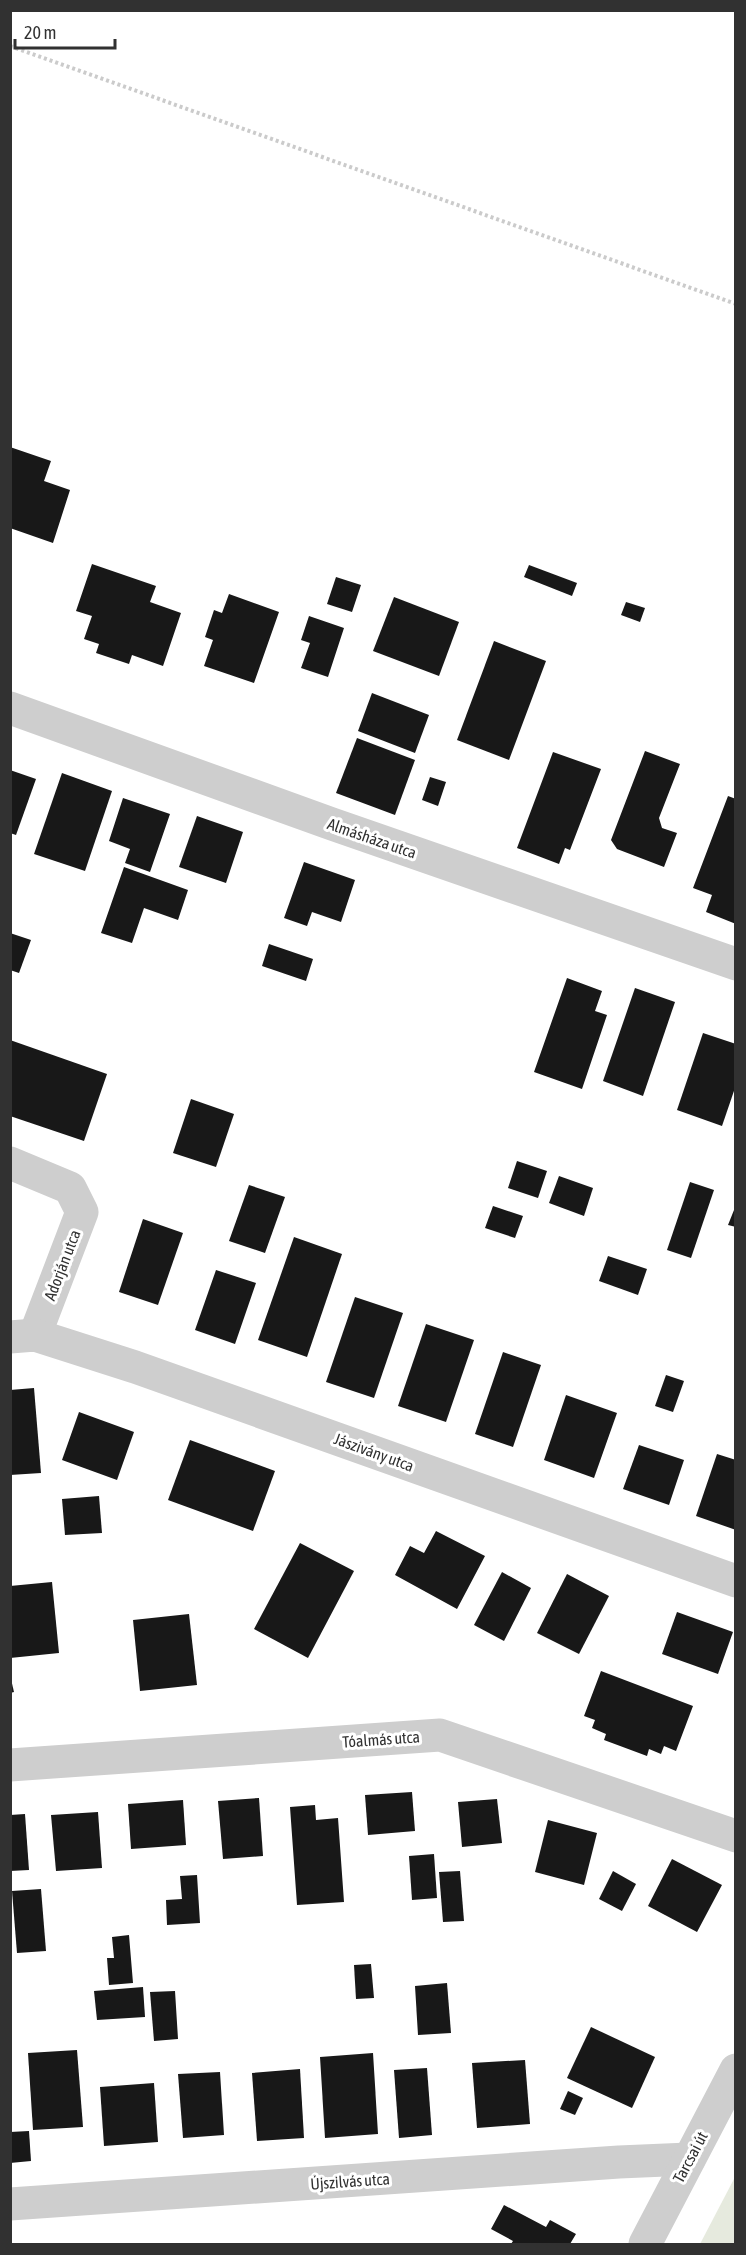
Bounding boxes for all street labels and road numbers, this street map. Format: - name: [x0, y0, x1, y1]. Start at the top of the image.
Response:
- street label: Almásháza utca: [325, 814, 419, 862]
- street label: Adorján utca: [40, 1227, 85, 1303]
- street label: Jászivány utca: [331, 1429, 416, 1476]
- street label: Tóalmás utca: [342, 1727, 420, 1751]
- street label: Tarcsai út: [669, 2128, 711, 2186]
- street label: Újszilvás utca: [310, 2169, 390, 2194]

